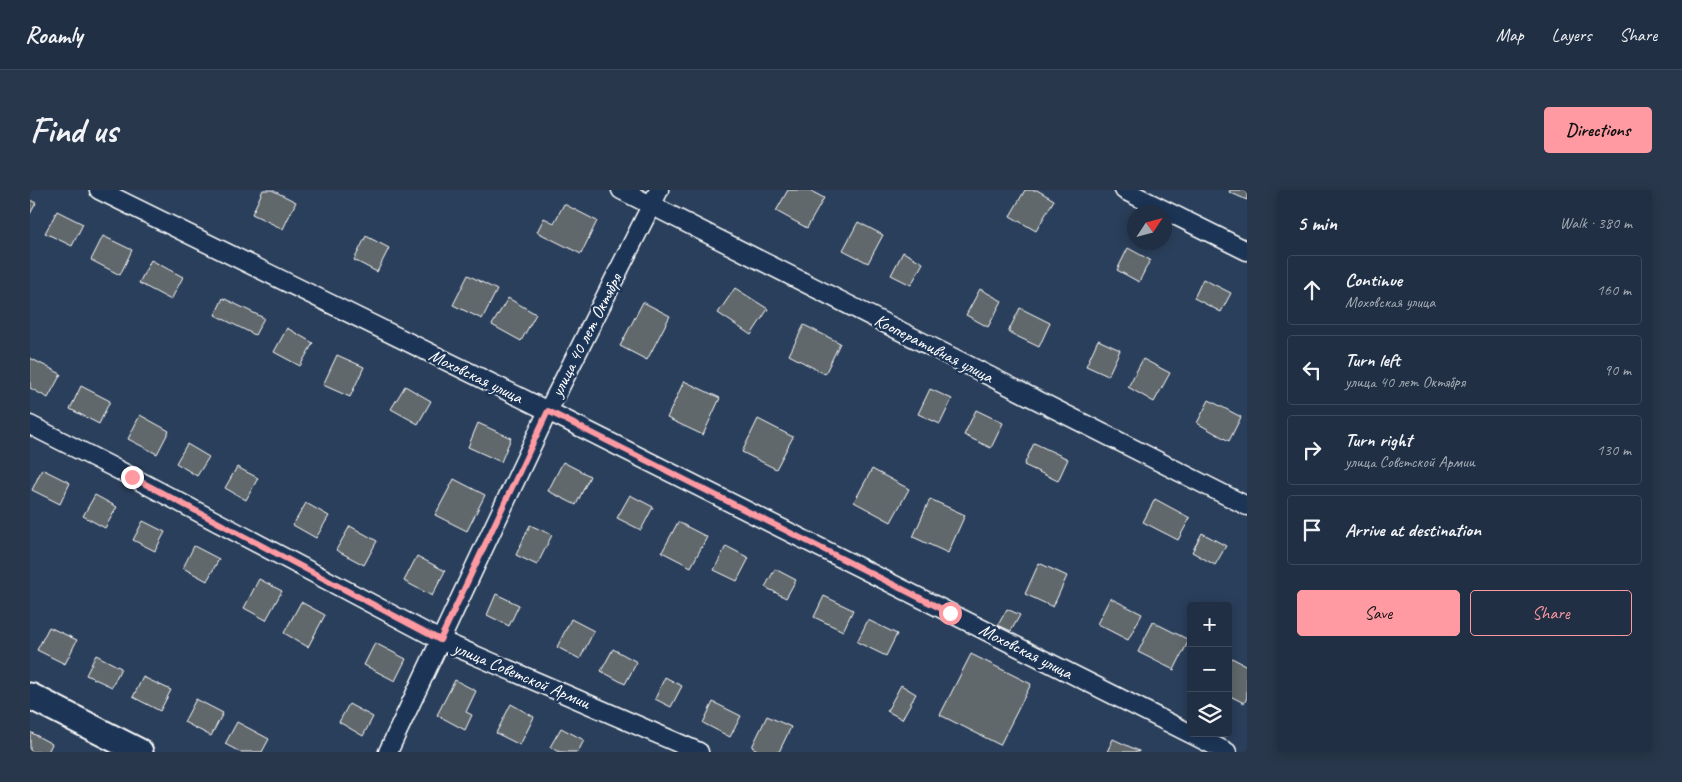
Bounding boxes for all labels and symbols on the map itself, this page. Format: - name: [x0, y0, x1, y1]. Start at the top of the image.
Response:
- north arrow: [1127, 205, 1172, 250]
- street label: улица 40 лет Октября: [545, 268, 627, 401]
- street label: Кооперативная улица: [871, 309, 998, 388]
- street label: Моховская улица: [426, 344, 528, 409]
- route end: [121, 466, 144, 489]
- route start: [939, 602, 962, 625]
- street label: Моховская улица: [976, 618, 1077, 684]
- street label: улица Советской Армии: [449, 636, 594, 714]

